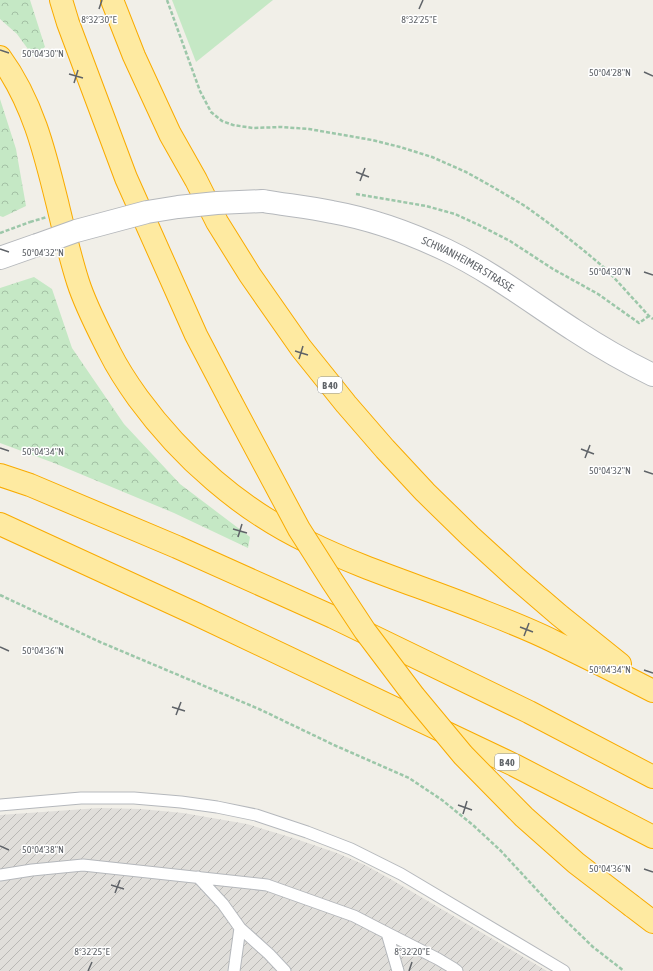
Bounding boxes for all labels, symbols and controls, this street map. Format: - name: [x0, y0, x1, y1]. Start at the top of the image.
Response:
- text: 8°32'30"E: [81, 14, 117, 25]
- text: 8°32'25"E: [401, 14, 437, 25]
- text: 50°04'30"N: [22, 48, 64, 59]
- text: 50°04'28"N: [589, 67, 631, 78]
- street label: SCHWANHEIMER STRASSE: [420, 234, 516, 294]
- text: 50°04'32"N: [22, 247, 64, 258]
- text: 50°04'30"N: [589, 266, 631, 277]
- road number: B 40: [318, 377, 342, 393]
- text: 50°04'34"N: [22, 446, 64, 457]
- text: 50°04'32"N: [589, 465, 631, 476]
- text: 50°04'36"N: [22, 645, 64, 656]
- text: 50°04'34"N: [589, 664, 631, 675]
- road number: B 40: [495, 754, 519, 770]
- text: 50°04'38"N: [22, 844, 64, 855]
- text: 50°04'36"N: [589, 863, 631, 874]
- text: 8°32'25"E: [74, 946, 110, 957]
- text: 8°32'20"E: [394, 946, 430, 957]

